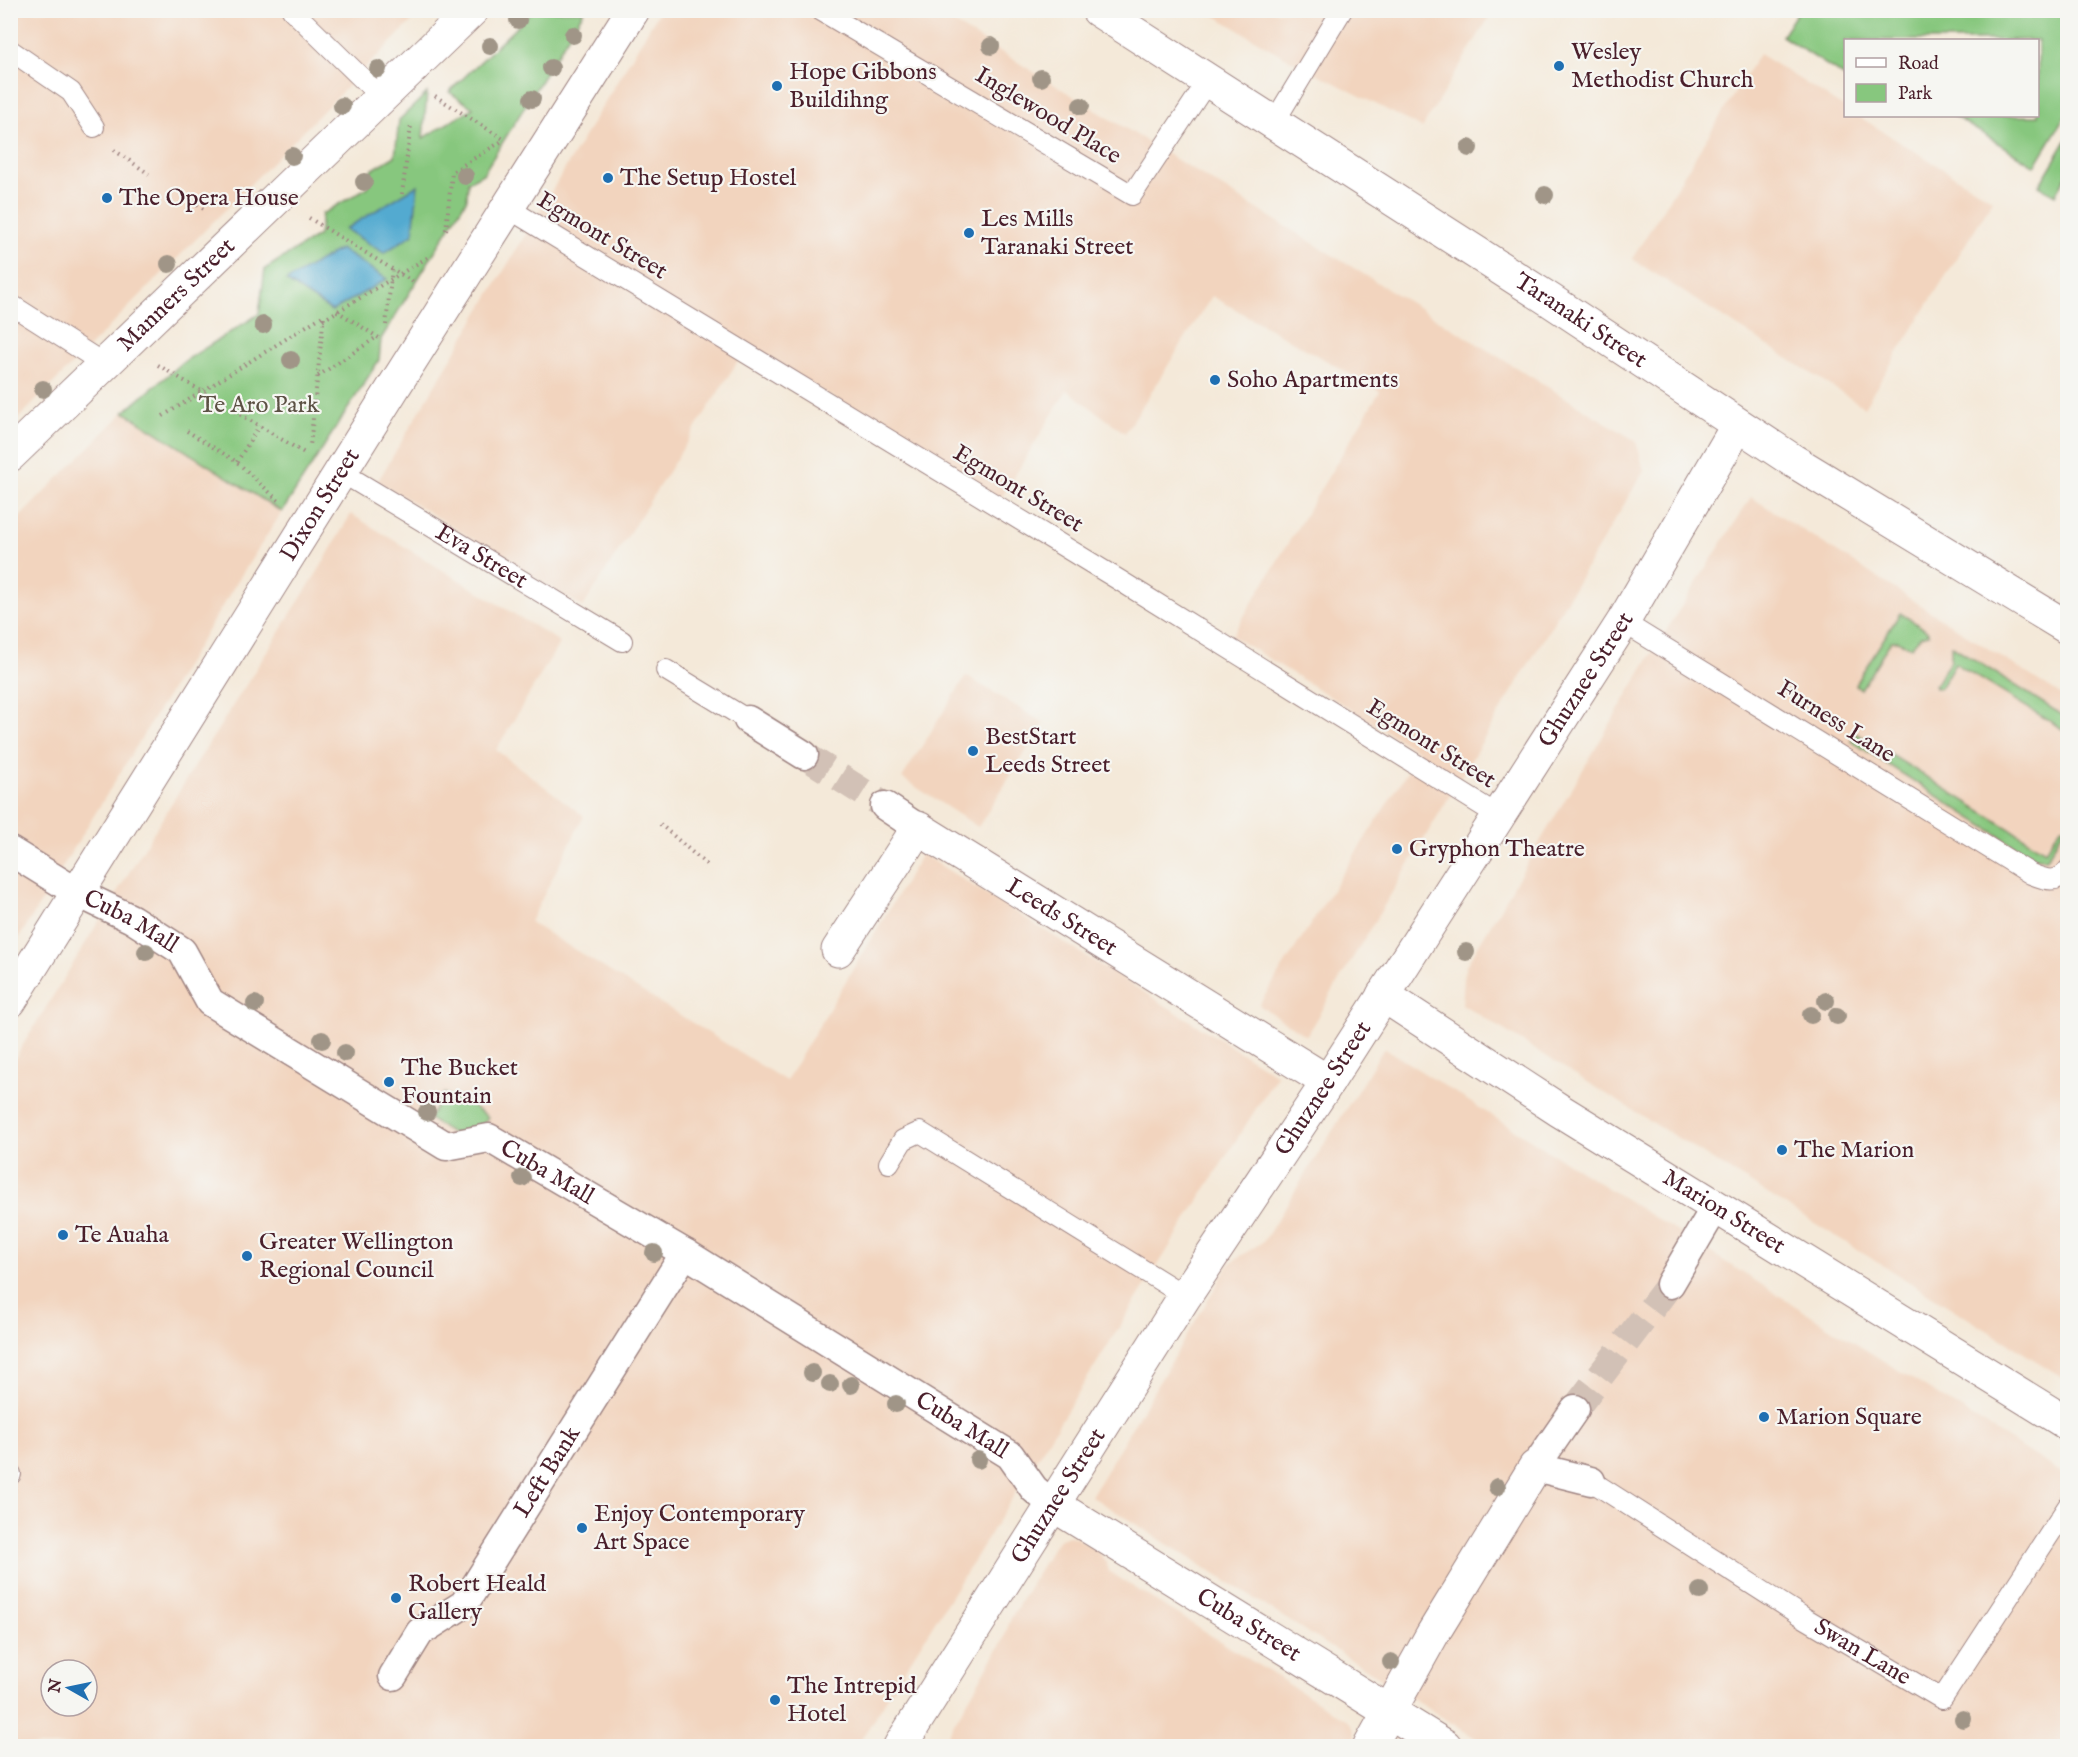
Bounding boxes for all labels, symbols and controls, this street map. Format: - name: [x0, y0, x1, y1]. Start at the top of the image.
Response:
- place label: Wesley Methodist Church: [1571, 37, 1754, 96]
- legend: [1844, 39, 2039, 117]
- text: Road: [1898, 53, 1939, 76]
- place label: Hope Gibbons Buildihng: [789, 57, 937, 116]
- marker: Wesley Methodist Church: [1552, 59, 1566, 73]
- street label: Inglewood Place: [969, 60, 1127, 172]
- marker: Hope Gibbons Buildihng: [770, 79, 784, 93]
- text: Park: [1898, 83, 1933, 106]
- place label: The Setup Hostel: [620, 163, 797, 194]
- marker: The Setup Hostel: [601, 171, 615, 185]
- place label: The Opera House: [119, 183, 299, 214]
- street label: Egmont Street: [531, 185, 673, 287]
- marker: The Opera House: [100, 191, 114, 205]
- place label: Les Mills Taranaki Street: [981, 204, 1134, 263]
- marker: Les Mills Taranaki Street: [962, 226, 976, 240]
- street label: Manners Street: [111, 231, 242, 359]
- street label: Taranaki Street: [1509, 266, 1653, 375]
- place label: Soho Apartments: [1227, 365, 1399, 396]
- marker: Soho Apartments: [1208, 373, 1222, 387]
- park label: Te Aro Park: [199, 390, 319, 421]
- street label: Egmont Street: [947, 438, 1089, 540]
- street label: Dixon Street: [273, 443, 367, 567]
- street label: Eva Street: [430, 517, 533, 596]
- street label: Ghuznee Street: [1531, 606, 1641, 753]
- street label: Furness Lane: [1771, 673, 1901, 771]
- street label: Egmont Street: [1361, 692, 1501, 796]
- place label: BestStart Leeds Street: [985, 722, 1110, 781]
- marker: BestStart Leeds Street: [966, 744, 980, 758]
- place label: Gryphon Theatre: [1409, 834, 1585, 865]
- marker: Gryphon Theatre: [1390, 842, 1404, 856]
- street label: Leeds Street: [1000, 871, 1123, 963]
- street label: Cuba Mall: [78, 882, 185, 960]
- street label: Ghuznee Street: [1268, 1015, 1379, 1162]
- place label: The Bucket Fountain: [401, 1053, 518, 1112]
- marker: The Bucket Fountain: [382, 1075, 396, 1089]
- street label: Cuba Mall: [494, 1132, 600, 1212]
- place label: The Marion: [1794, 1135, 1914, 1166]
- marker: The Marion: [1775, 1143, 1789, 1157]
- street label: Marion Street: [1657, 1162, 1791, 1261]
- place label: Te Auaha: [75, 1220, 169, 1251]
- place label: Greater Wellington Regional Council: [259, 1227, 454, 1286]
- marker: Te Auaha: [56, 1228, 70, 1242]
- marker: Greater Wellington Regional Council: [240, 1249, 254, 1263]
- street label: Cuba Mall: [910, 1385, 1015, 1466]
- place label: Marion Square: [1776, 1402, 1922, 1433]
- marker: Marion Square: [1757, 1410, 1771, 1424]
- street label: Left Bank: [507, 1420, 588, 1523]
- street label: Ghuznee Street: [1004, 1422, 1113, 1570]
- place label: Enjoy Contemporary Art Space: [593, 1499, 805, 1558]
- marker: Enjoy Contemporary Art Space: [575, 1521, 589, 1535]
- place label: Robert Heald Gallery: [408, 1569, 546, 1628]
- street label: Cuba Street: [1190, 1581, 1307, 1669]
- marker: Robert Heald Gallery: [389, 1591, 403, 1605]
- street label: Swan Lane: [1808, 1611, 1917, 1693]
- north arrow: [39, 1658, 99, 1718]
- place label: The Intrepid Hotel: [787, 1671, 917, 1730]
- text: N: [45, 1677, 67, 1695]
- marker: The Intrepid Hotel: [768, 1693, 782, 1707]

